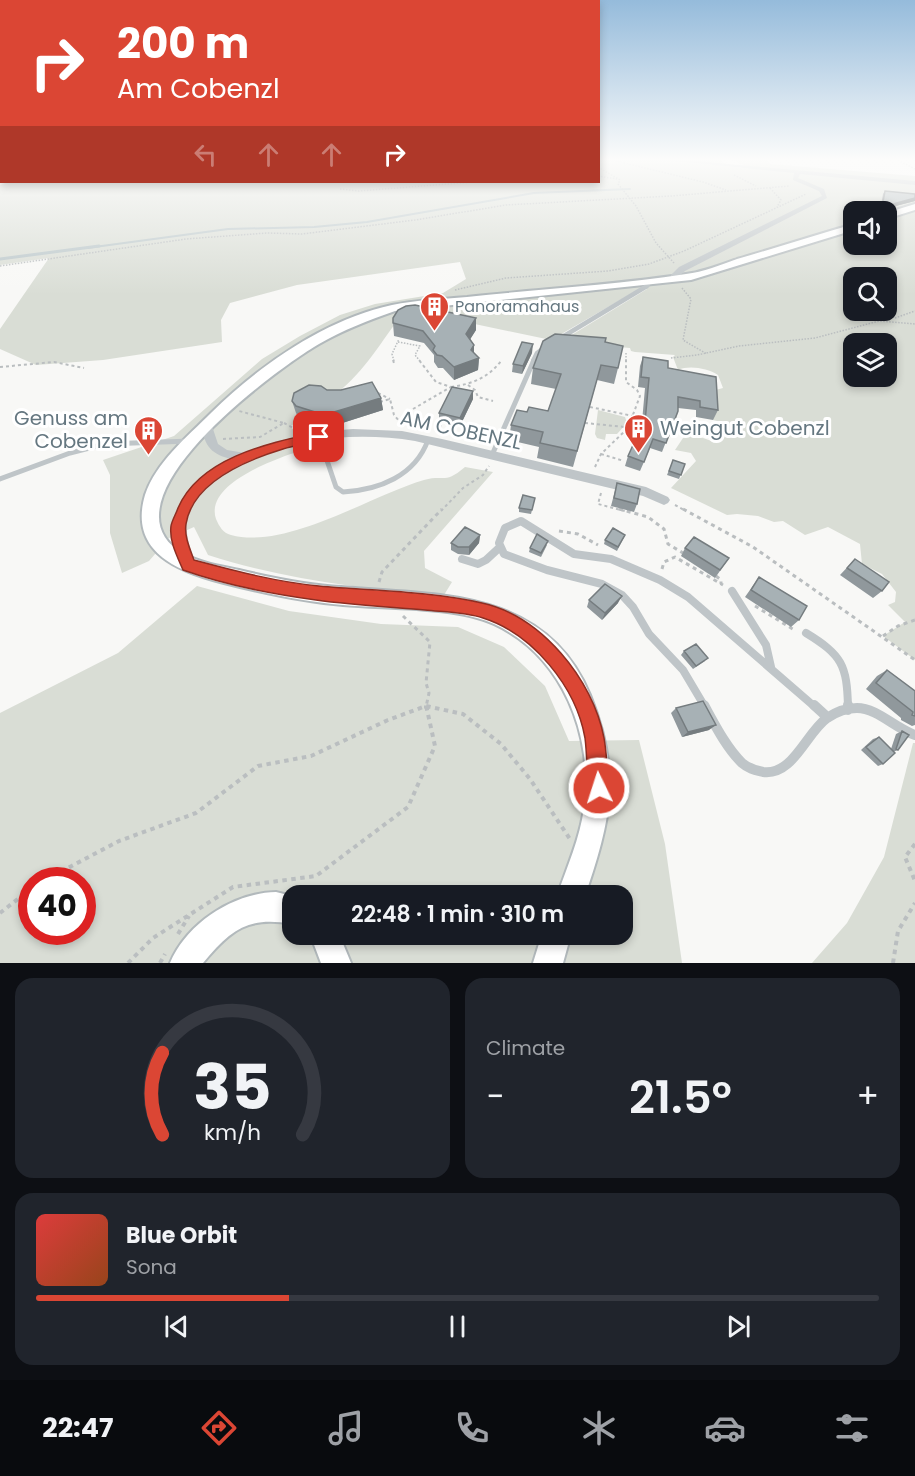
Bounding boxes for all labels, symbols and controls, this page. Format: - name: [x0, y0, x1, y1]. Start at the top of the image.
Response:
- text: 200 m: [117, 14, 249, 73]
- icon: right: [18, 24, 96, 102]
- text: Am Cobenzl: [117, 70, 280, 107]
- icon: left: [189, 138, 222, 171]
- icon: ahead: [252, 138, 285, 171]
- icon: ahead: [315, 138, 348, 171]
- icon: right: [378, 138, 411, 171]
- map controls: [843, 201, 897, 387]
- button: sound: [843, 201, 897, 255]
- button: search: [843, 267, 897, 321]
- building icon: Panoramahaus: [418, 290, 450, 332]
- place label: Panoramahaus: [455, 295, 579, 318]
- button: layers: [843, 333, 897, 387]
- street label: AM COBENZL: [398, 403, 525, 457]
- place label: Genuss am Cobenzel: [14, 404, 128, 455]
- pin: [293, 411, 344, 462]
- building icon: Weingut Cobenzl: [623, 412, 655, 454]
- building icon: Genuss am Cobenzel: [133, 414, 165, 456]
- place label: Weingut Cobenzl: [660, 414, 830, 442]
- icon: arrive: [302, 420, 335, 453]
- position arrow: [567, 756, 631, 820]
- speed limit sign: 40: [18, 867, 96, 945]
- text: 22:48 · 1 min · 310 m: [351, 899, 564, 930]
- text: Climate: [486, 1034, 565, 1062]
- text: 35: [193, 1043, 272, 1131]
- text: 21.5°: [629, 1066, 732, 1129]
- text: −: [486, 1073, 504, 1120]
- text: +: [856, 1073, 879, 1120]
- text: km/h: [204, 1117, 261, 1148]
- text: Blue Orbit: [126, 1220, 237, 1251]
- text: Sona: [126, 1253, 177, 1281]
- icon: previous: [160, 1310, 193, 1343]
- icon: pause: [441, 1310, 474, 1343]
- icon: next: [722, 1310, 755, 1343]
- icon: directions: [198, 1407, 240, 1449]
- icon: music: [325, 1407, 367, 1449]
- icon: phone: [451, 1407, 493, 1449]
- icon: climate: [578, 1407, 620, 1449]
- icon: car: [704, 1407, 746, 1449]
- icon: filters: [831, 1407, 873, 1449]
- text: 22:47: [42, 1409, 114, 1446]

